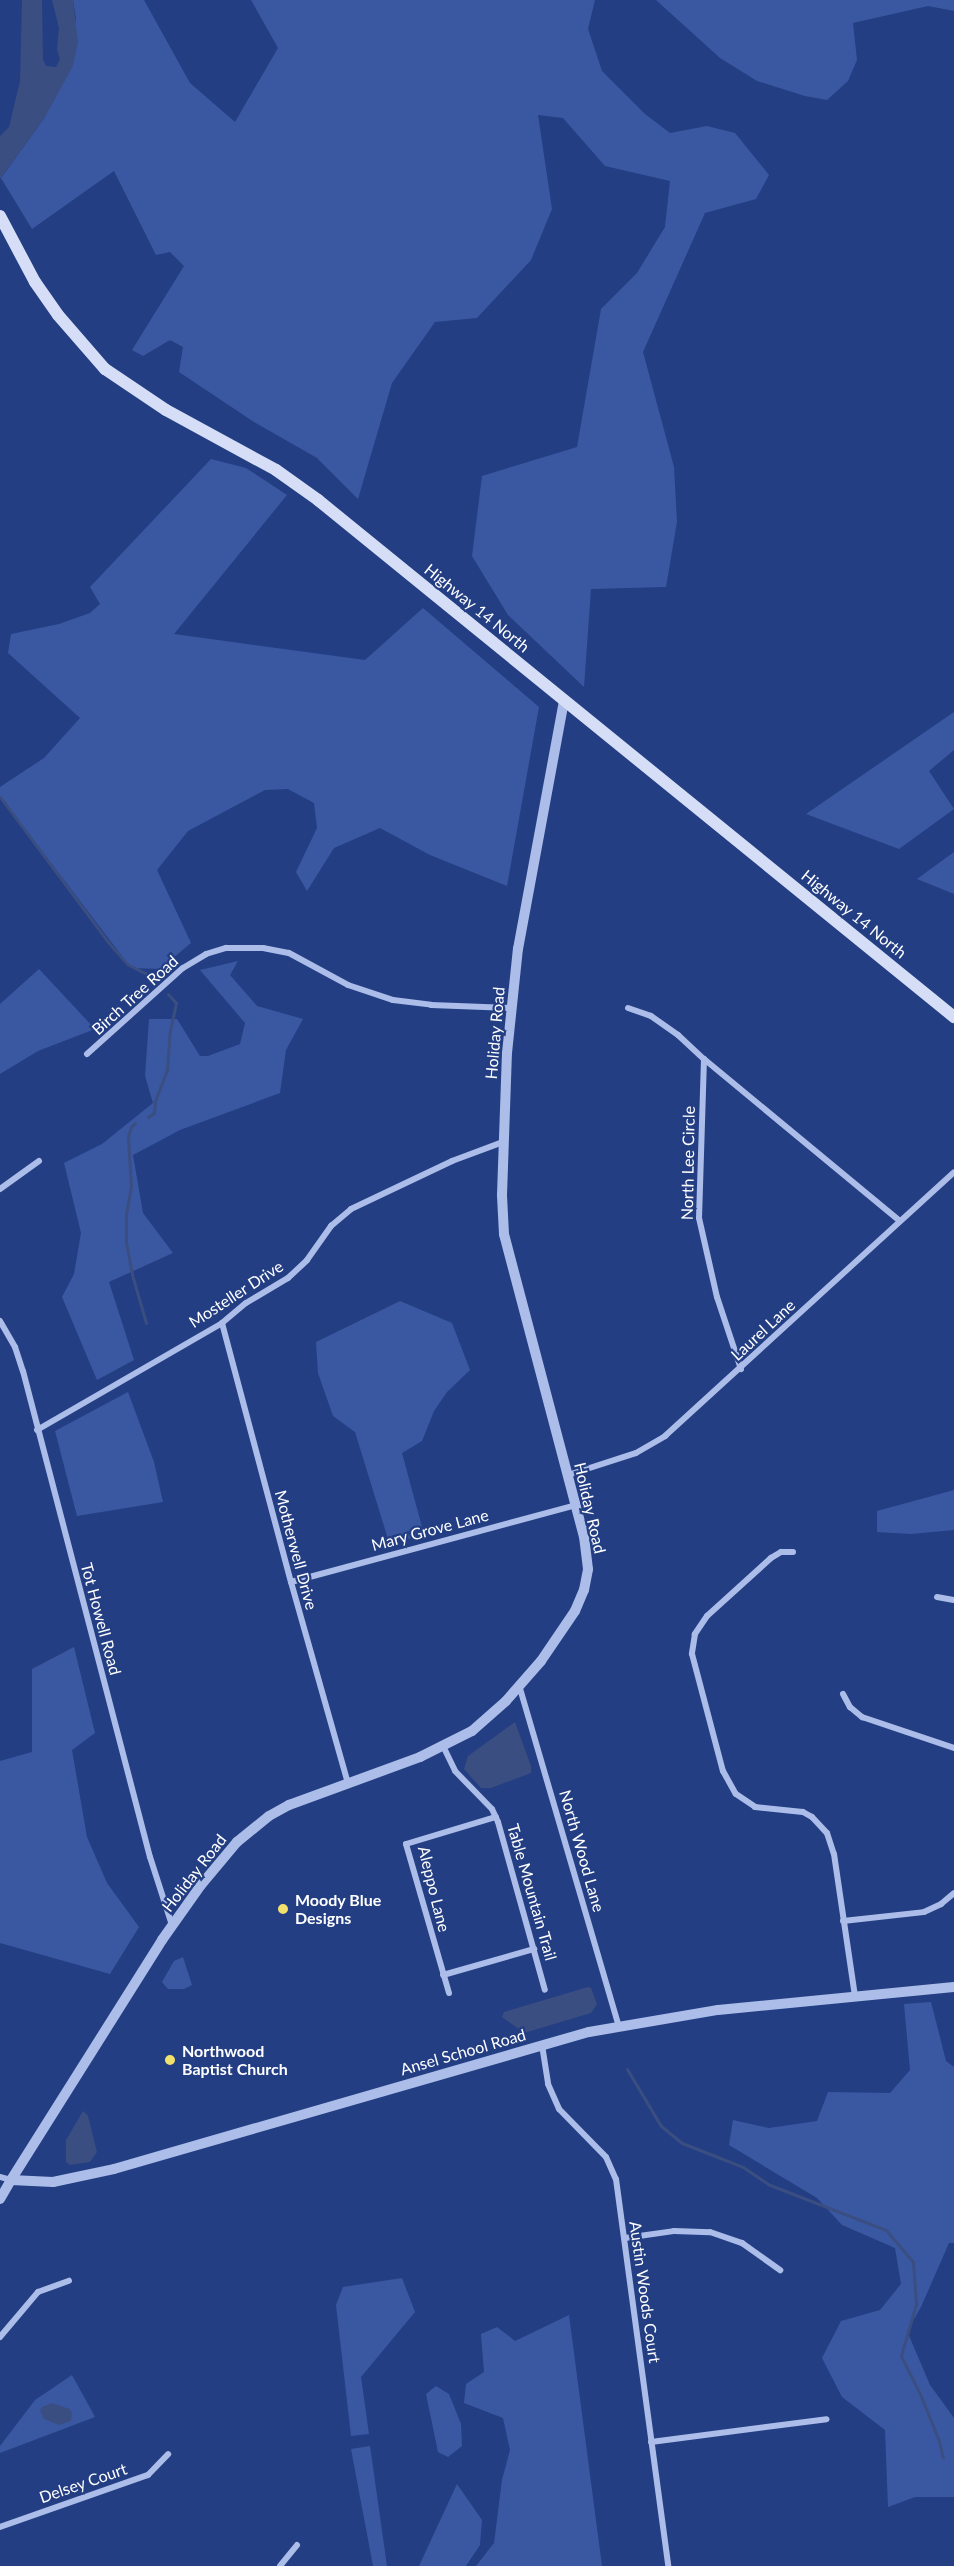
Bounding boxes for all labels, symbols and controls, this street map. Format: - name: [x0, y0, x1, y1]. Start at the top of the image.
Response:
- street label: Highway 14 North: [420, 560, 534, 656]
- street label: Highway 14 North: [797, 866, 911, 962]
- street label: Birch Tree Road: [88, 951, 182, 1039]
- street label: Holiday Road: [481, 986, 509, 1080]
- street label: North Lee Circle: [677, 1106, 699, 1220]
- street label: Mosteller Drive: [185, 1256, 287, 1332]
- street label: Laurel Lane: [727, 1296, 799, 1364]
- street label: Holiday Road: [570, 1460, 610, 1556]
- street label: Motherwell Drive: [271, 1488, 321, 1612]
- street label: Mary Grove Lane: [369, 1505, 491, 1555]
- street label: Tot Howell Road: [77, 1561, 125, 1677]
- street label: North Wood Lane: [555, 1788, 609, 1914]
- street label: Table Mountain Trail: [503, 1821, 561, 1963]
- street label: Holiday Road: [158, 1830, 230, 1916]
- street label: Aleppo Lane: [414, 1844, 454, 1934]
- place label: Moody Blue Designs: [295, 1890, 382, 1928]
- marker: Moody Blue Designs: [276, 1902, 290, 1916]
- street label: Ansel School Road: [398, 2025, 528, 2079]
- place label: Northwood Baptist Church: [182, 2041, 288, 2079]
- marker: Northwood Baptist Church: [163, 2053, 177, 2067]
- street label: Austin Woods Court: [626, 2220, 664, 2364]
- street label: Delsey Court: [36, 2459, 130, 2507]

